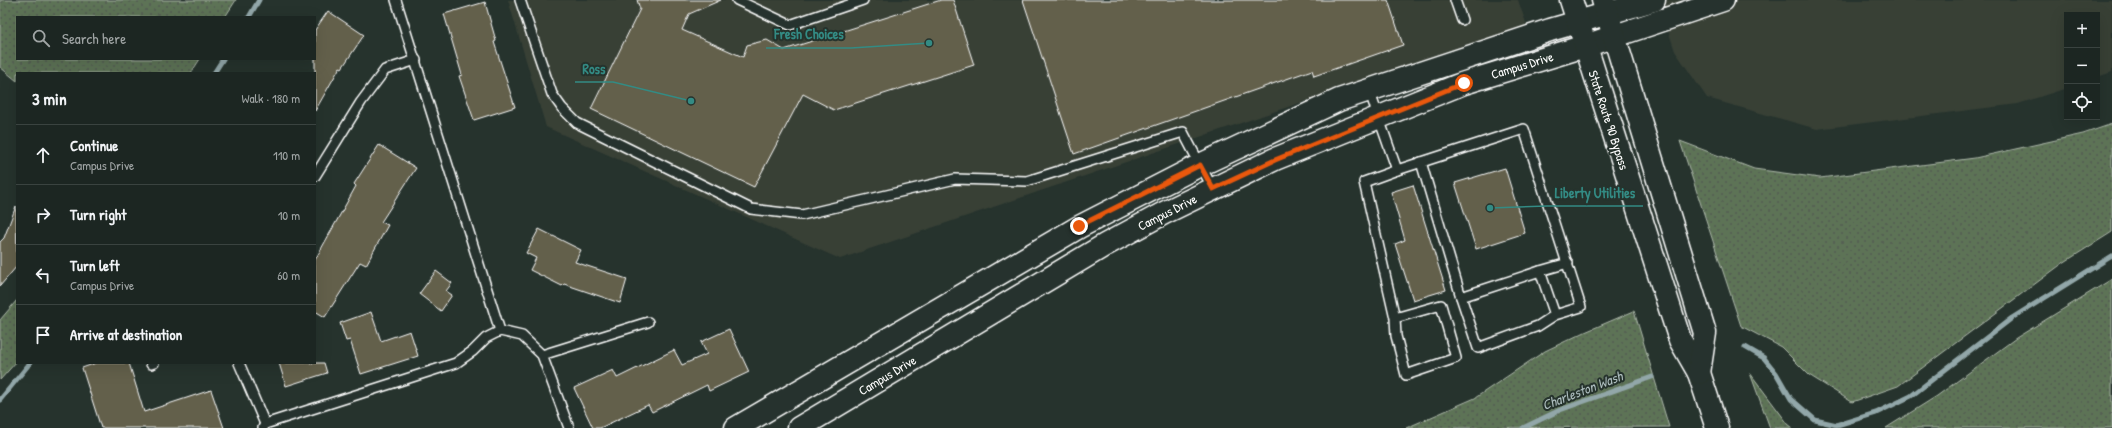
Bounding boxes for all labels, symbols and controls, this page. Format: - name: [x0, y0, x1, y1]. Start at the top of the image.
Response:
- map controls: [2064, 12, 2100, 120]
- button: +: [2064, 12, 2100, 48]
- search box: [16, 16, 316, 60]
- callout: Fresh Choices: [766, 22, 851, 48]
- text: Fresh Choices: [773, 24, 844, 43]
- icon: search: [30, 27, 52, 49]
- text: Search here: [62, 28, 126, 49]
- street label: Campus Drive: [1489, 47, 1555, 83]
- button: −: [2064, 48, 2100, 84]
- callout: Ross: [575, 56, 613, 82]
- text: Ross: [583, 59, 606, 78]
- street label: State Route 90 Bypass: [1584, 68, 1634, 172]
- route start: [1455, 74, 1473, 92]
- button: locate: [2064, 84, 2100, 120]
- text: 3 min: [32, 87, 67, 110]
- text: Walk · 180 m: [241, 89, 300, 107]
- text: Continue: [70, 135, 118, 156]
- icon: ahead: [32, 144, 54, 166]
- text: 110 m: [273, 146, 300, 164]
- text: Campus Drive: [70, 156, 134, 174]
- callout: Liberty Utilities: [1547, 180, 1643, 206]
- text: Liberty Utilities: [1555, 183, 1636, 204]
- street label: Campus Drive: [1134, 189, 1200, 235]
- icon: right: [32, 204, 54, 226]
- text: Turn right: [70, 204, 126, 225]
- text: 10 m: [278, 206, 300, 224]
- route end: [1070, 217, 1088, 235]
- text: Turn left: [70, 255, 120, 276]
- icon: left: [32, 264, 54, 286]
- text: 60 m: [277, 266, 300, 284]
- text: Campus Drive: [70, 276, 134, 294]
- icon: arrive: [32, 324, 54, 346]
- text: Arrive at destination: [70, 324, 182, 345]
- street label: Campus Drive: [855, 351, 919, 399]
- water label: Charleston Wash: [1539, 366, 1626, 414]

